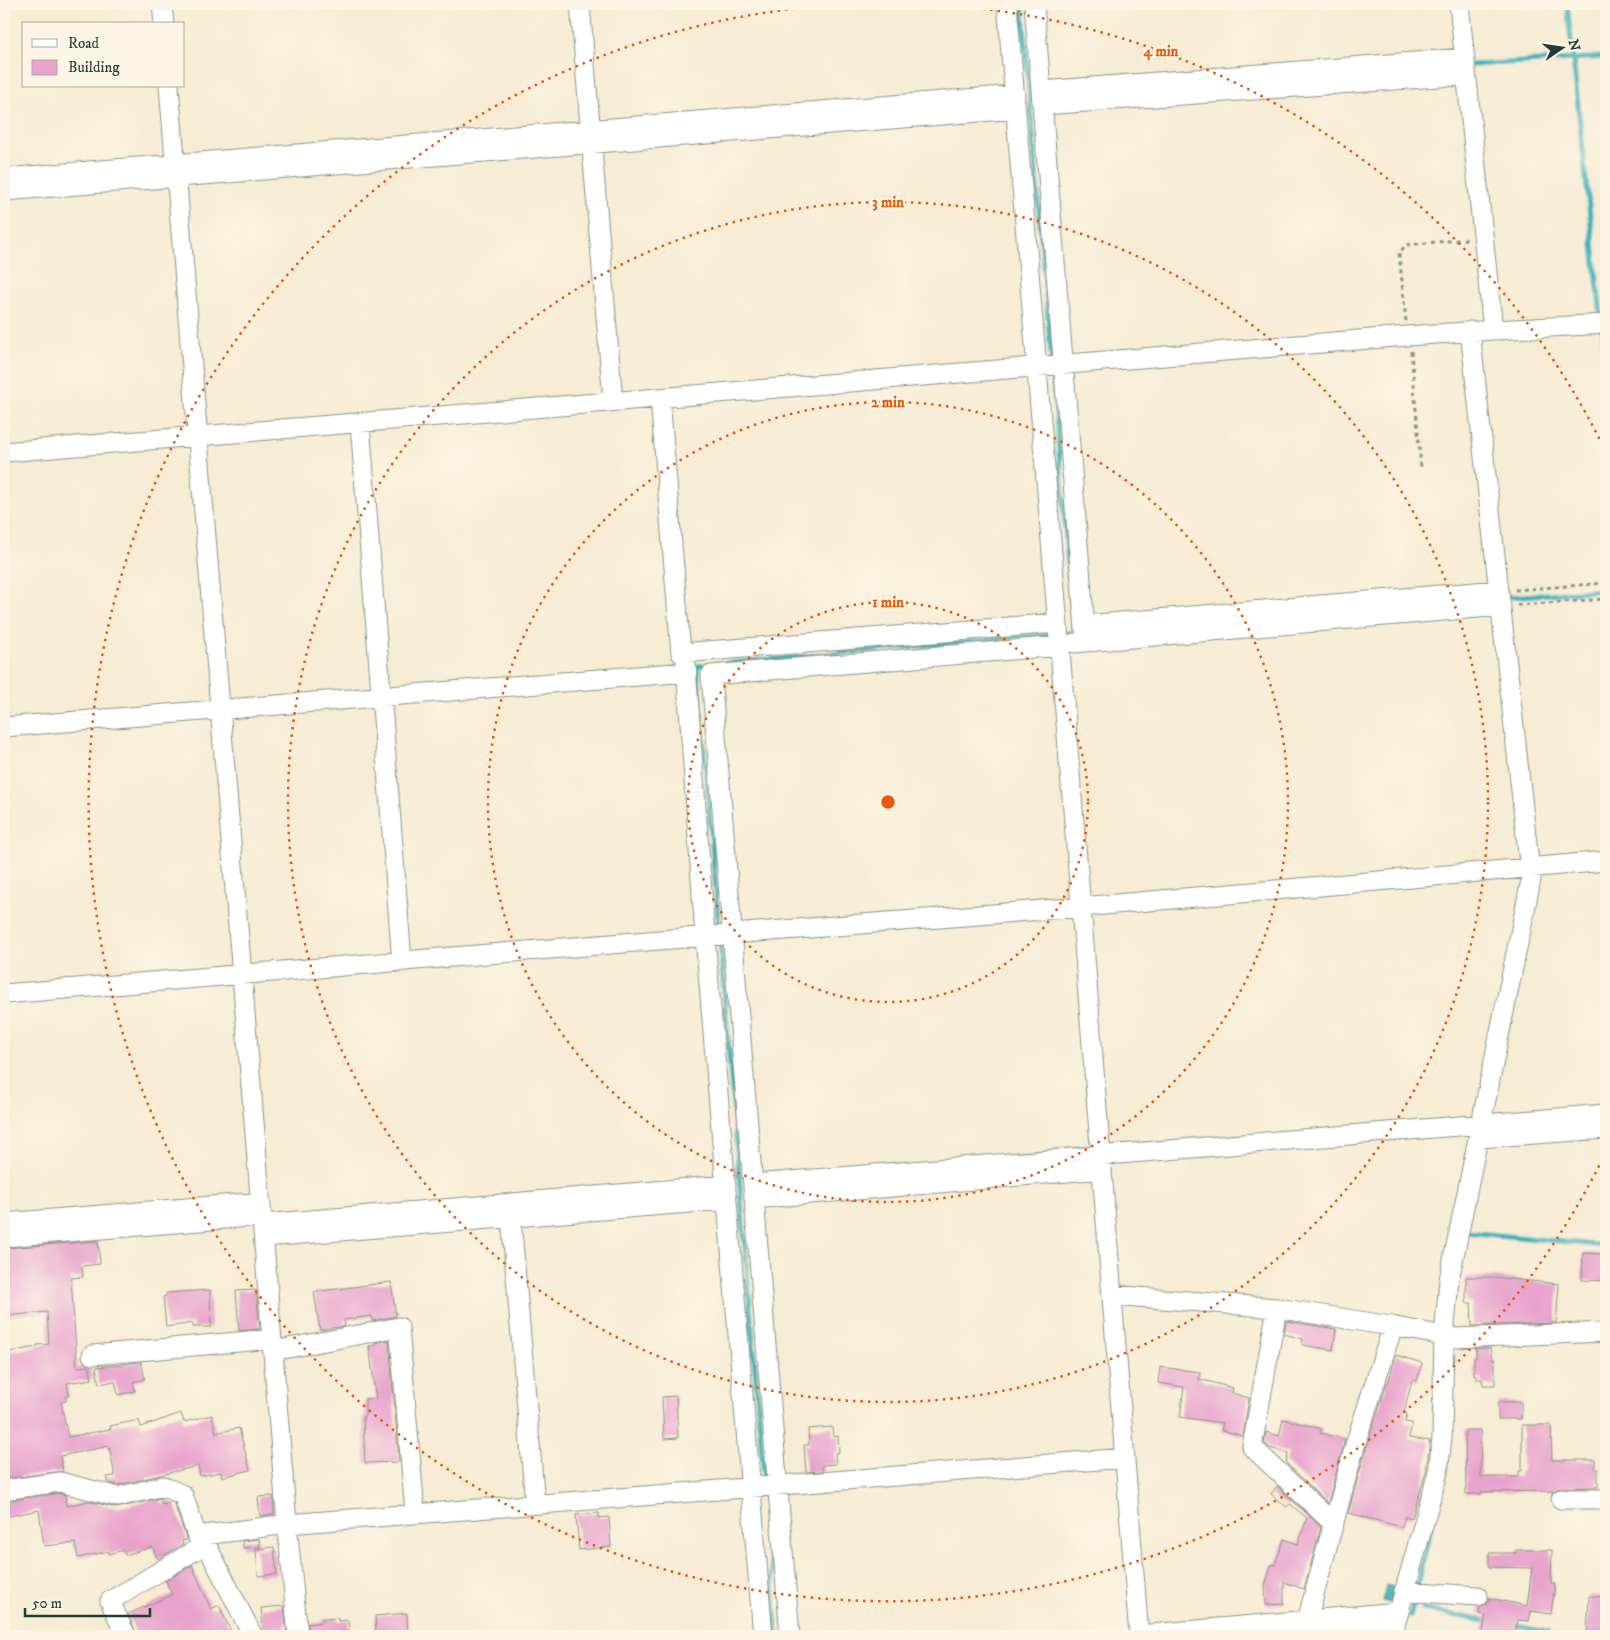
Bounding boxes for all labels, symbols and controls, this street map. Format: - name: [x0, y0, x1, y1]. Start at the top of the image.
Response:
- legend: [22, 22, 185, 88]
- north arrow: [1538, 22, 1588, 72]
- text: Road: [68, 34, 100, 53]
- text: N: [1564, 38, 1584, 53]
- text: 4 min: [1143, 42, 1179, 61]
- text: Building: [68, 58, 120, 77]
- text: 3 min: [872, 193, 904, 212]
- text: 2 min: [871, 393, 905, 412]
- text: 1 min: [872, 593, 904, 612]
- centre of rings: [879, 793, 897, 811]
- scale bar: [25, 1585, 150, 1617]
- text: 50 m: [32, 1594, 62, 1613]

